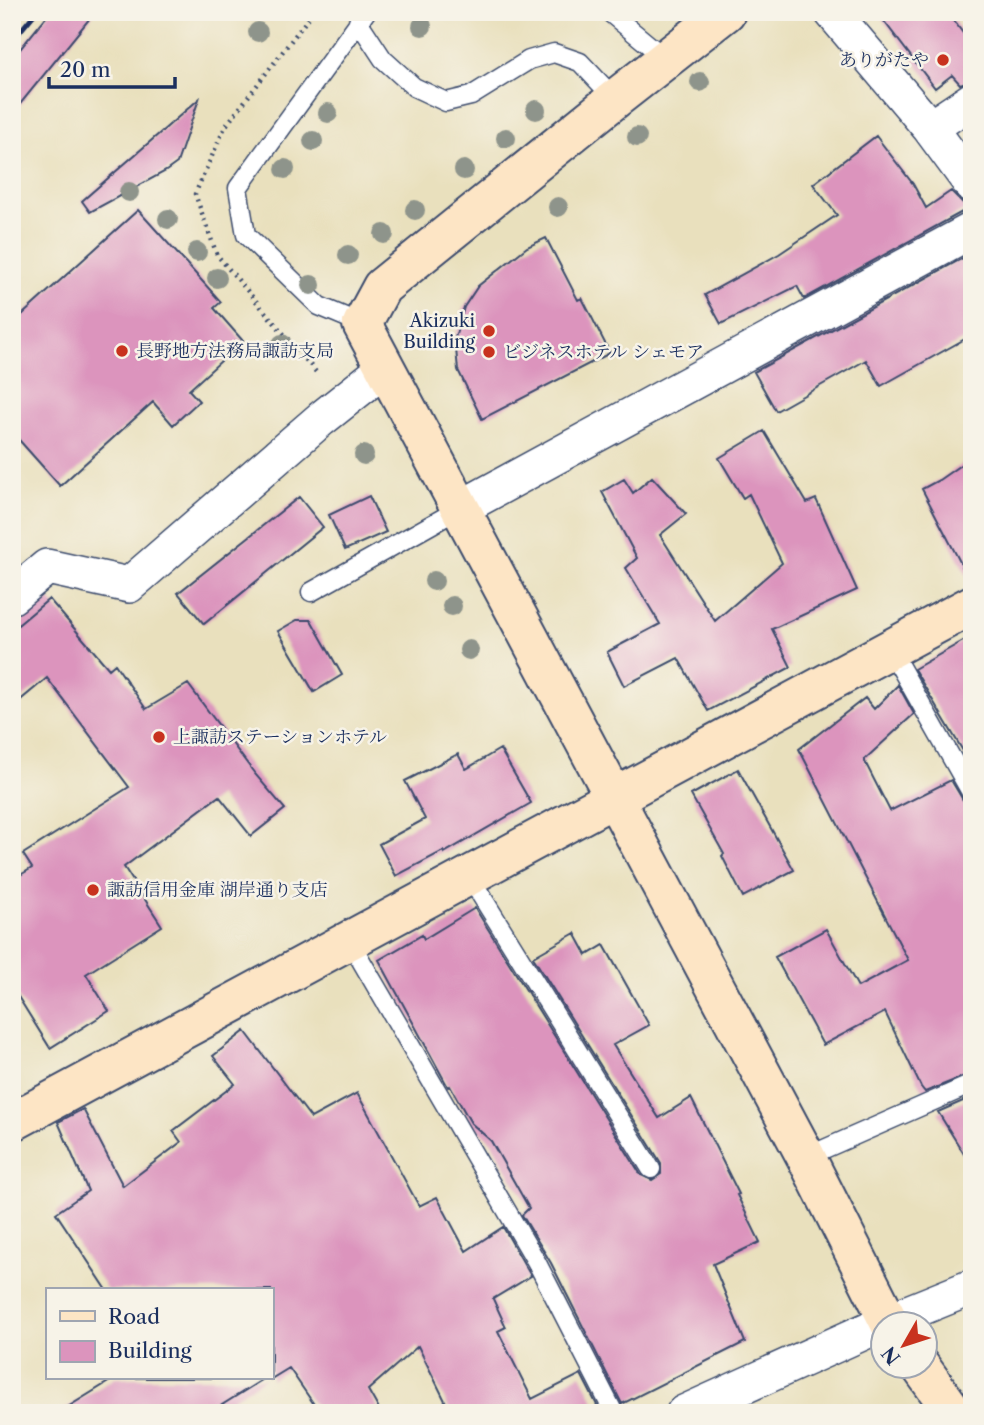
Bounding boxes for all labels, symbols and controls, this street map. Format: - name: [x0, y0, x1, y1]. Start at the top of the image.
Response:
- scale bar: [49, 46, 175, 90]
- place label: ありがたや: [839, 49, 929, 71]
- marker: ありがたや: [935, 52, 951, 68]
- text: 20 m: [60, 57, 111, 82]
- place label: Akizuki Building: [403, 310, 476, 353]
- marker: Akizuki Building: [481, 323, 497, 339]
- place label: 長野地方法務局諏訪支局: [136, 340, 334, 362]
- place label: ビジネスホテル シェモア: [503, 341, 704, 363]
- marker: 長野地方法務局諏訪支局: [114, 343, 130, 359]
- marker: ビジネスホテル シェモア: [481, 344, 497, 360]
- place label: 上諏訪ステーションホテル: [173, 726, 387, 748]
- marker: 上諏訪ステーションホテル: [151, 729, 167, 745]
- place label: 諏訪信用金庫 湖岸通り支店: [107, 879, 328, 901]
- marker: 諏訪信用金庫 湖岸通り支店: [85, 882, 101, 898]
- legend: [46, 1288, 273, 1380]
- text: Road: [108, 1304, 160, 1329]
- north arrow: [869, 1310, 939, 1380]
- text: Building: [108, 1338, 193, 1363]
- text: N: [877, 1342, 905, 1369]

